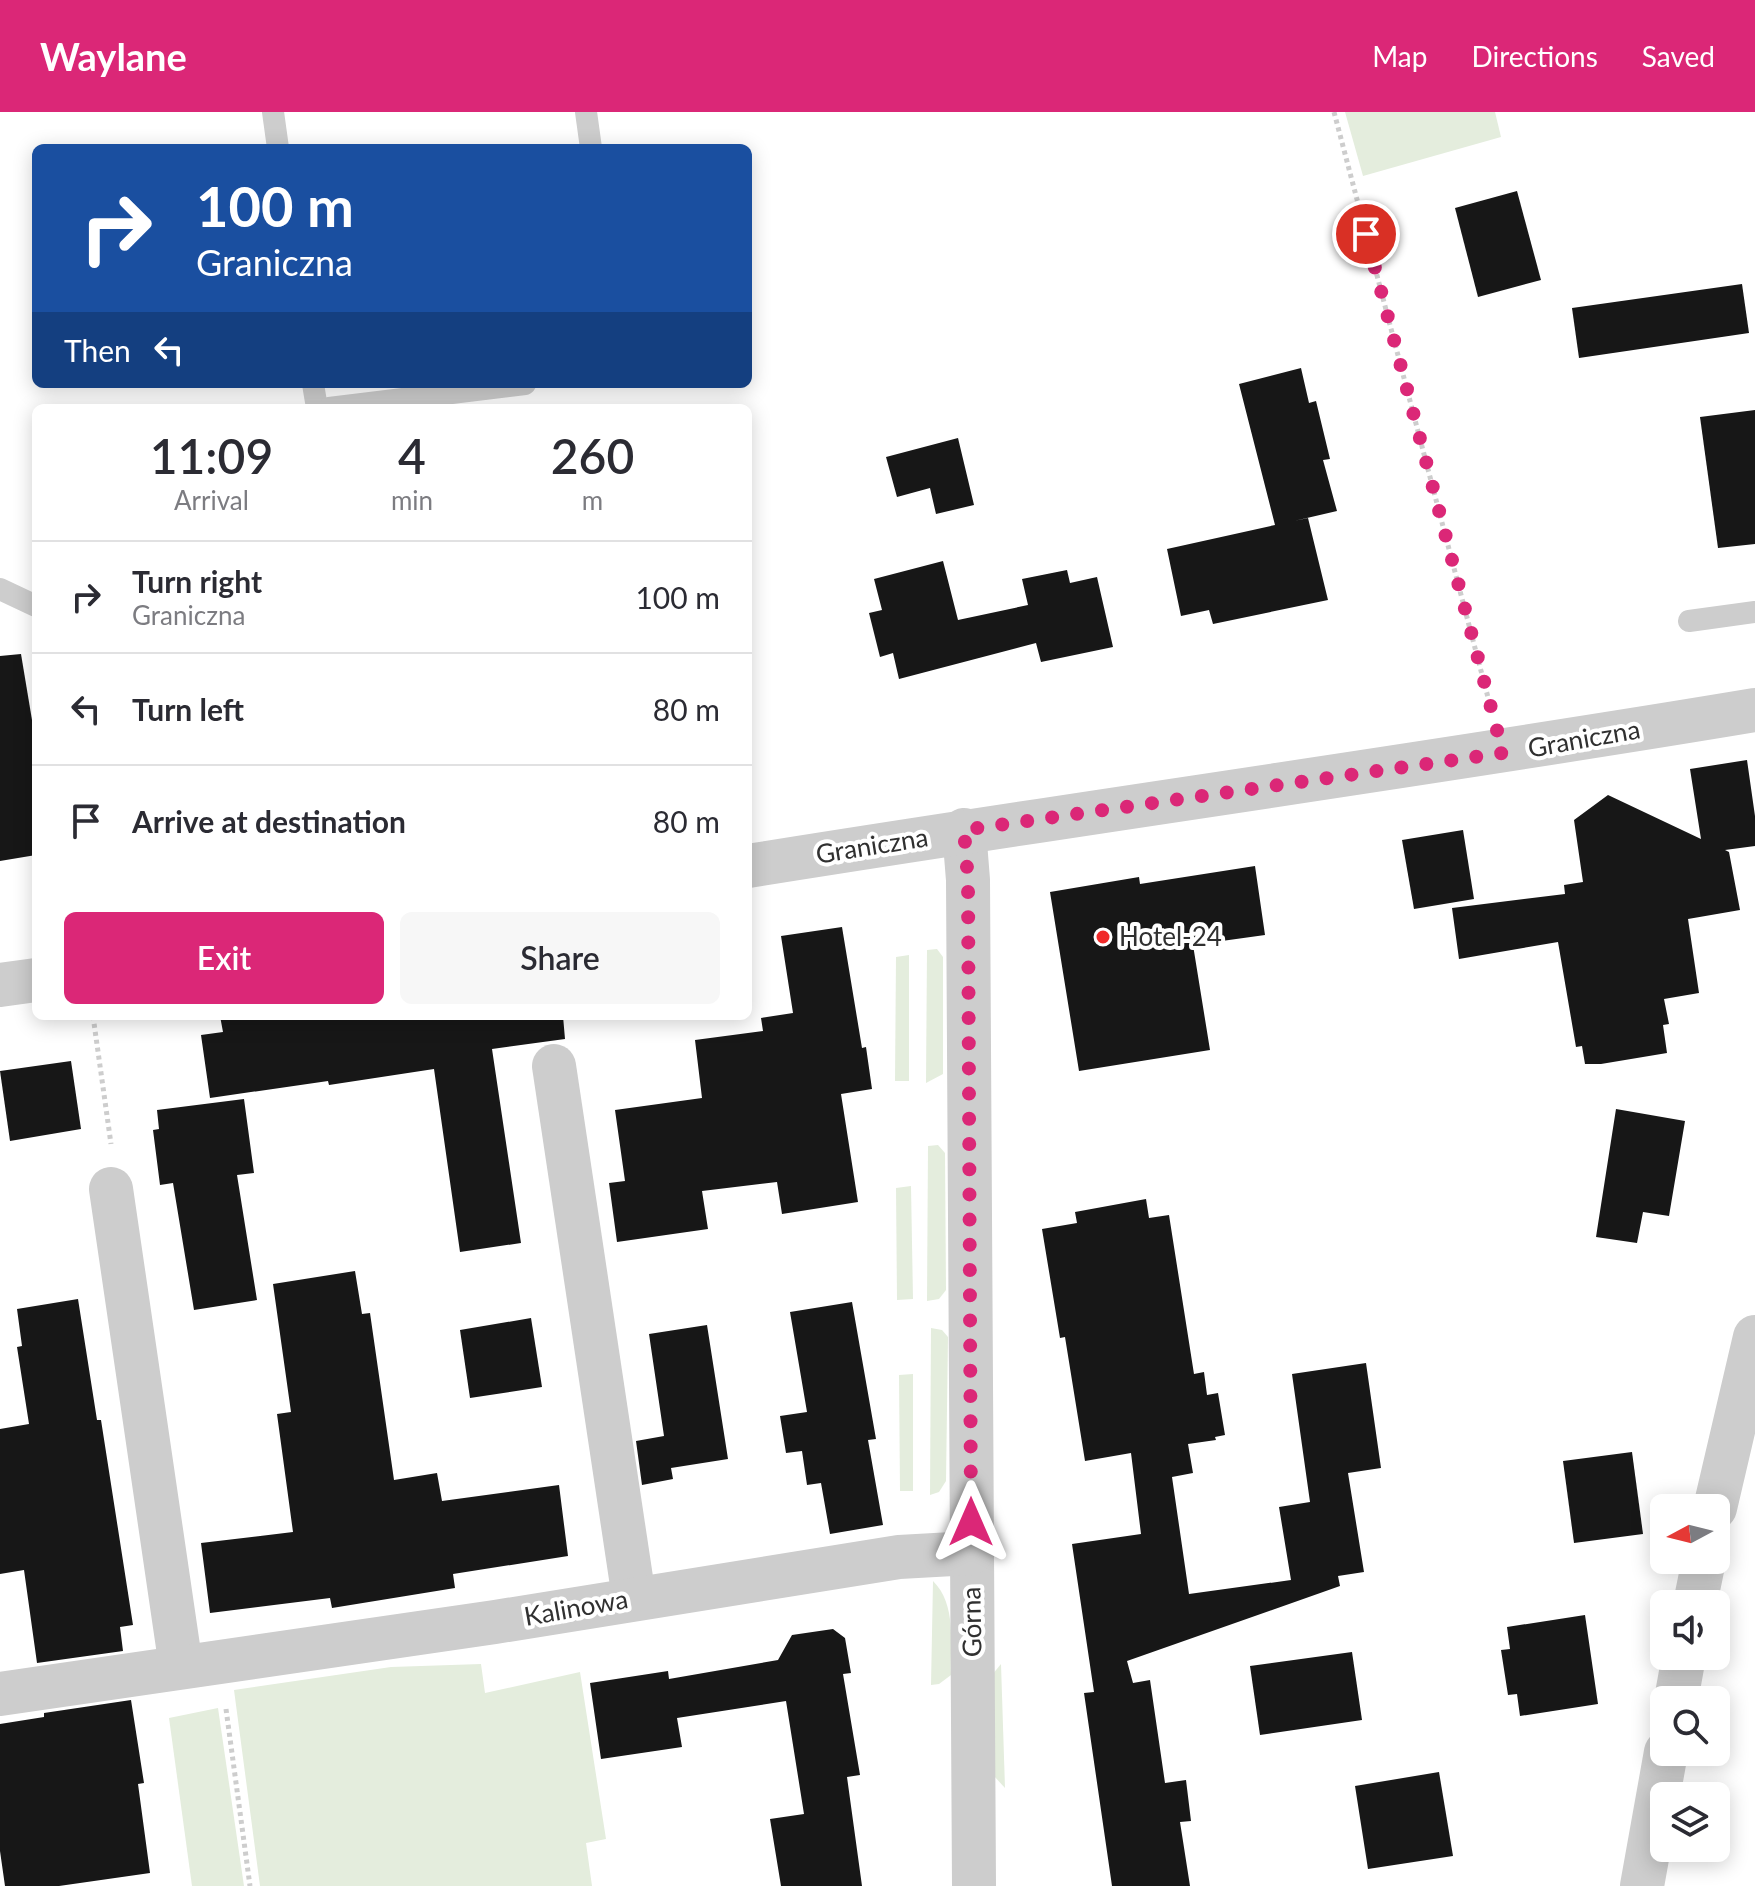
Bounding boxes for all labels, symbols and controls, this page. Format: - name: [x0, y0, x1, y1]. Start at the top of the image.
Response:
- text: Waylane: [40, 33, 187, 79]
- text: Map: [1372, 39, 1427, 73]
- text: Directions: [1471, 39, 1598, 73]
- text: Saved: [1642, 39, 1715, 73]
- text: 100 m: [196, 172, 354, 239]
- icon: right: [64, 176, 168, 280]
- pin: [1332, 200, 1400, 268]
- icon: arrive: [1344, 212, 1388, 256]
- text: Graniczna: [196, 240, 353, 284]
- icon: left: [147, 328, 191, 372]
- text: Then: [64, 332, 131, 368]
- text: 11:09: [150, 427, 273, 484]
- text: 4: [398, 427, 426, 484]
- text: 260: [551, 427, 634, 484]
- text: Arrival: [174, 484, 249, 516]
- text: min: [391, 484, 433, 516]
- text: m: [582, 484, 603, 516]
- text: Turn right: [132, 563, 262, 599]
- icon: right: [64, 575, 108, 619]
- text: 100 m: [635, 579, 720, 615]
- text: Graniczna: [132, 599, 245, 631]
- icon: left: [64, 687, 108, 731]
- text: Turn left: [132, 691, 244, 727]
- text: 80 m: [653, 691, 720, 727]
- street label: Graniczna: [1525, 712, 1642, 764]
- icon: arrive: [64, 799, 108, 843]
- text: Arrive at destination: [132, 803, 406, 839]
- text: 80 m: [653, 803, 720, 839]
- street label: Graniczna: [813, 820, 930, 870]
- button: Exit: [64, 912, 384, 1004]
- button: Share: [400, 912, 720, 1004]
- place label: Hotel-24: [1119, 920, 1222, 952]
- marker: Hotel-24: [1094, 928, 1112, 946]
- position arrow: [929, 1480, 1013, 1564]
- north arrow: [1650, 1494, 1730, 1574]
- map controls: [1650, 1494, 1730, 1862]
- street label: Kalinowa: [521, 1582, 630, 1632]
- street label: Górna: [954, 1587, 988, 1658]
- button: sound: [1650, 1590, 1730, 1670]
- button: search: [1650, 1686, 1730, 1766]
- button: layers: [1650, 1782, 1730, 1862]

